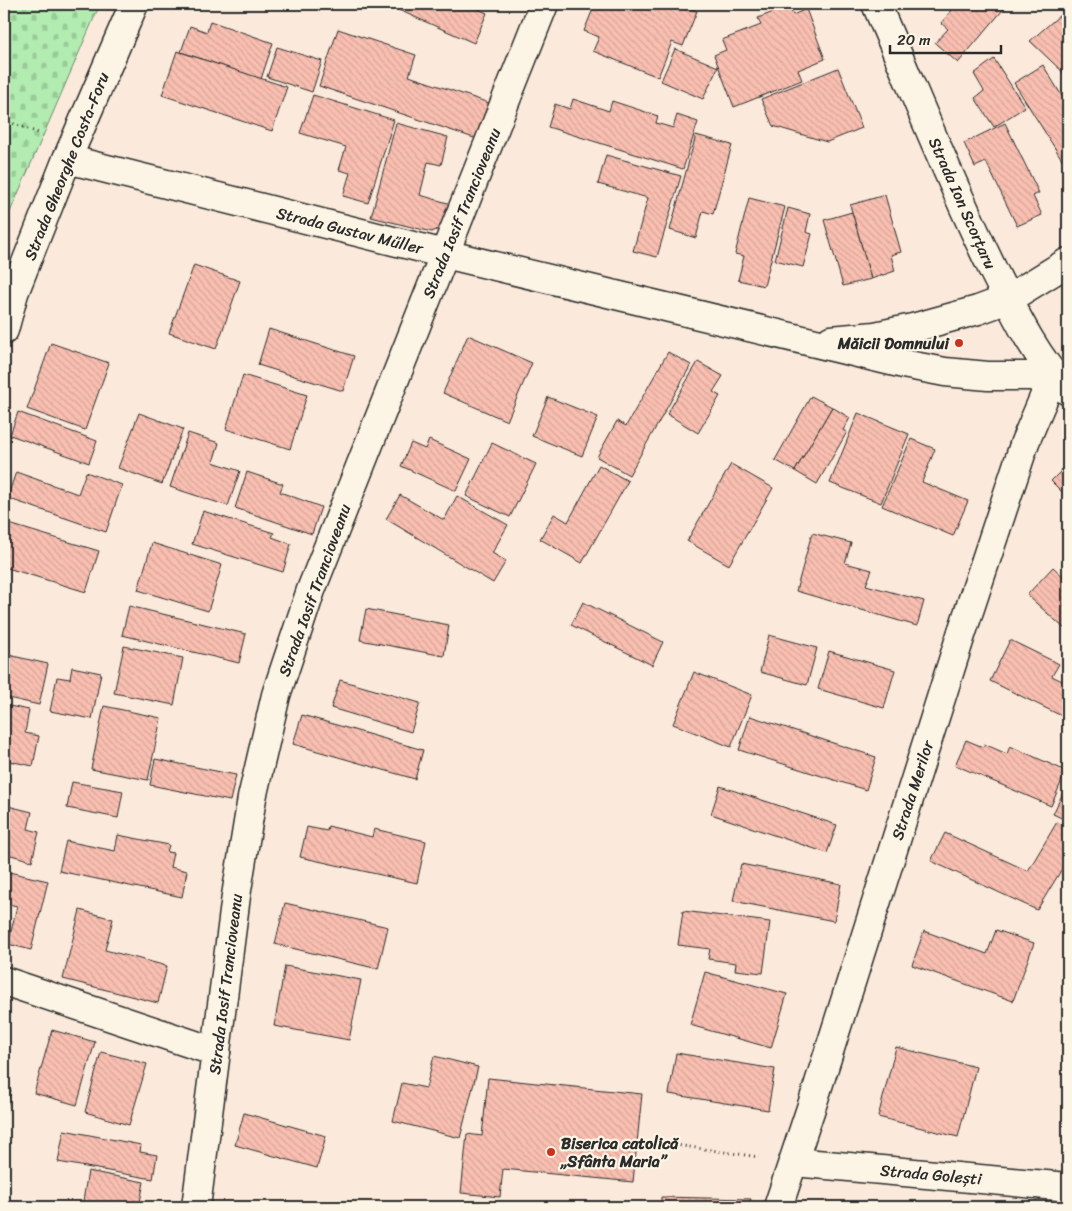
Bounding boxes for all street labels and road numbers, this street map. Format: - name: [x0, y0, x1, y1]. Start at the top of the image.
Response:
- street label: Strada Gheorghe Costa-Foru: [15, 67, 118, 265]
- street label: Strada Iosif Trancioveanu: [414, 123, 509, 303]
- street label: Strada Ion Scorțaru: [920, 132, 1005, 274]
- street label: Strada Gustav Műller: [273, 198, 428, 263]
- street label: Strada Iosif Trancioveanu: [270, 499, 359, 681]
- street label: Strada Merilor: [883, 735, 943, 844]
- street label: Strada Iosif Trancioveanu: [200, 892, 251, 1076]
- street label: Strada Golești: [879, 1156, 983, 1193]

